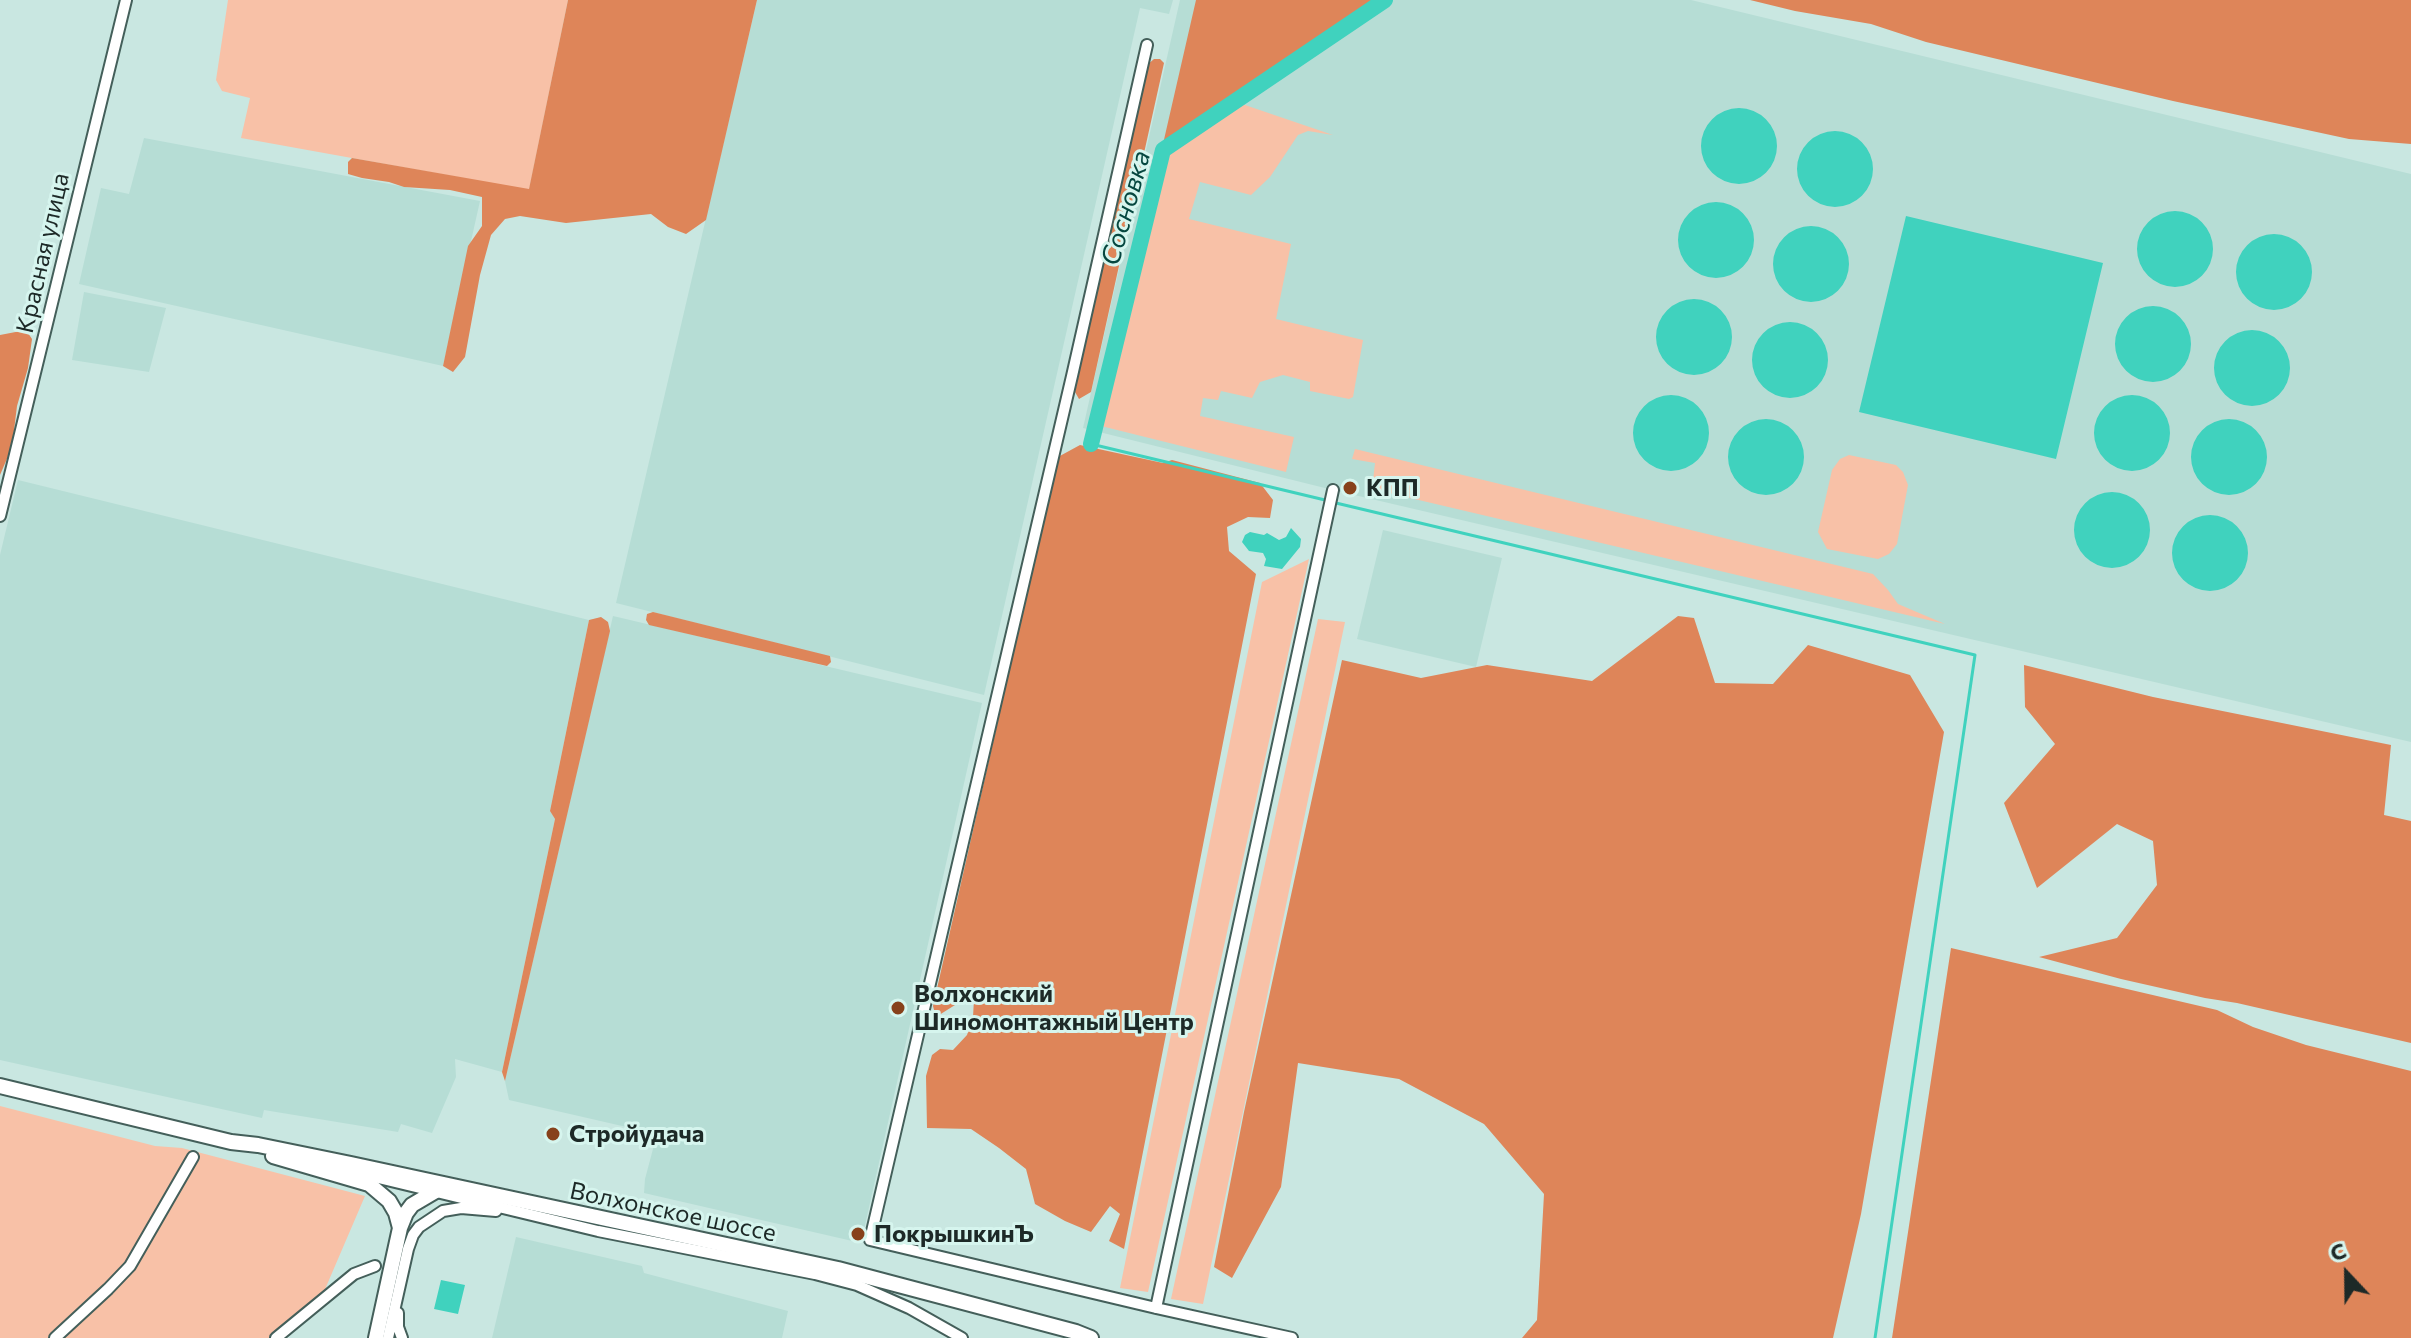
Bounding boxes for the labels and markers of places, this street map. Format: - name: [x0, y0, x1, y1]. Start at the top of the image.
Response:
- place label: КПП: [1366, 474, 1419, 502]
- marker: КПП: [1341, 479, 1359, 497]
- place label: Волхонский Шиномонтажный Центр: [914, 980, 1194, 1036]
- marker: Волхонский Шиномонтажный Центр: [889, 999, 907, 1017]
- place label: Стройудача: [569, 1120, 704, 1148]
- marker: Стройудача: [544, 1125, 562, 1143]
- place label: ПокрышкинЪ: [874, 1220, 1034, 1248]
- marker: ПокрышкинЪ: [849, 1225, 867, 1243]

